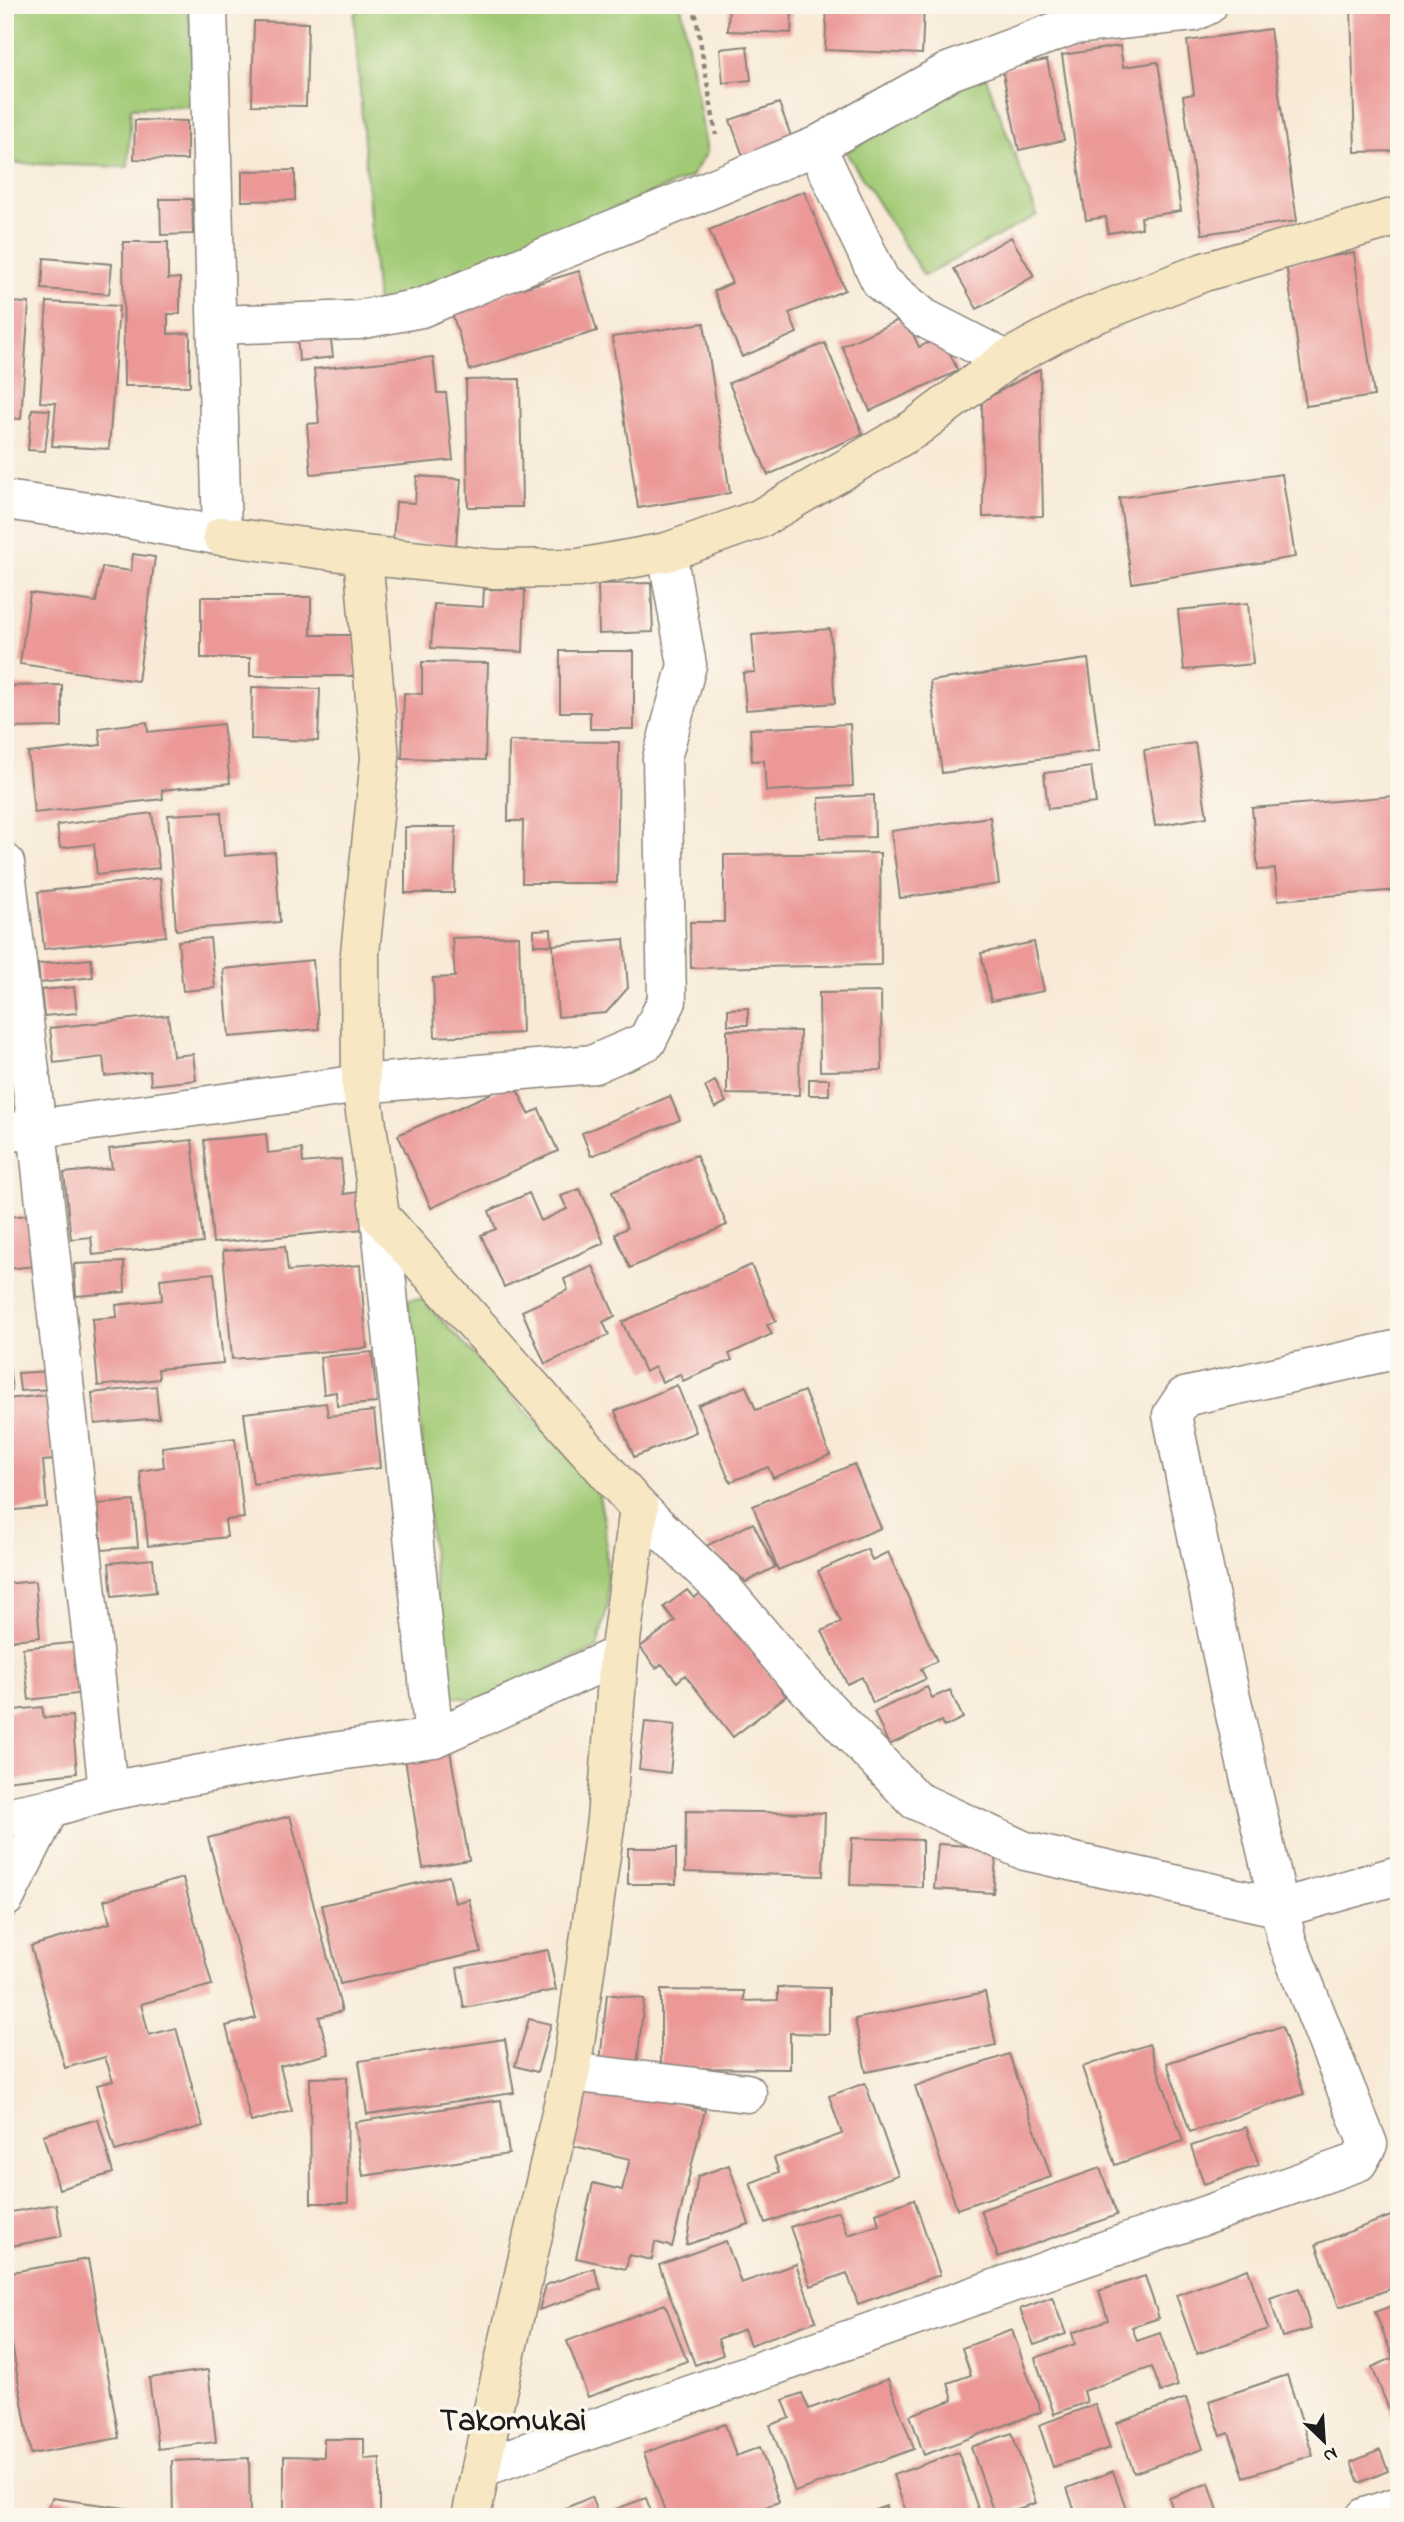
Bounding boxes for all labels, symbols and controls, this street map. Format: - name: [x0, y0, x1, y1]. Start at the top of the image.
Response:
- district label: Takomukai: [440, 2399, 586, 2446]
- north arrow: [1288, 2406, 1358, 2476]
- text: N: [1318, 2439, 1342, 2469]

